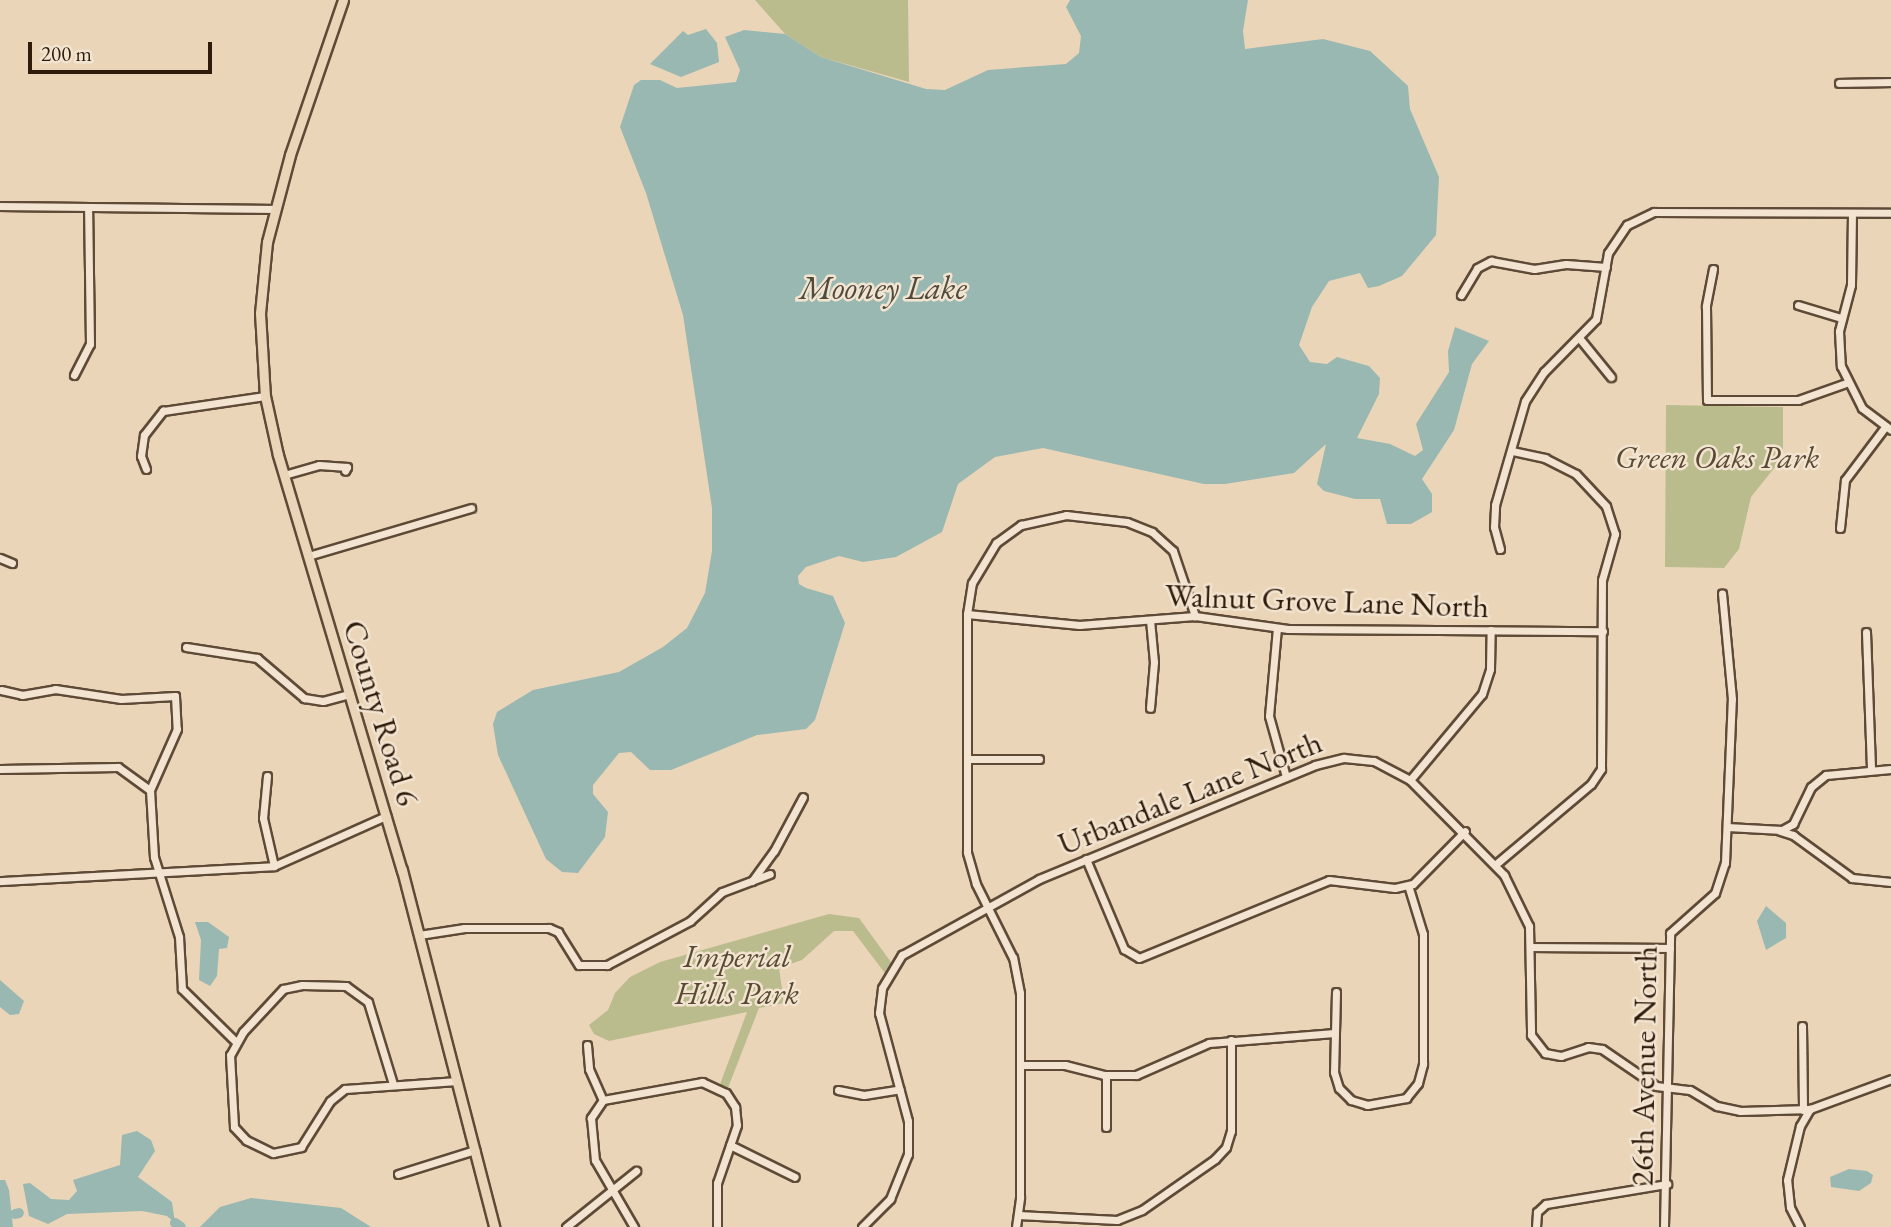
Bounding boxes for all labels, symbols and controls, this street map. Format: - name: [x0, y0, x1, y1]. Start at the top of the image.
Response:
- scale bar: [32, 28, 215, 72]
- text: 200 m: [41, 40, 92, 67]
- water label: Mooney Lake: [799, 268, 967, 308]
- park label: Green Oaks Park: [1615, 438, 1819, 476]
- street label: Walnut Grove Lane North: [1164, 576, 1490, 626]
- street label: County Road 6: [335, 616, 427, 810]
- street label: Urbandale Lane North: [1053, 723, 1327, 863]
- park label: Imperial Hills Park: [675, 938, 799, 1013]
- street label: 26th Avenue North: [1623, 946, 1665, 1186]

